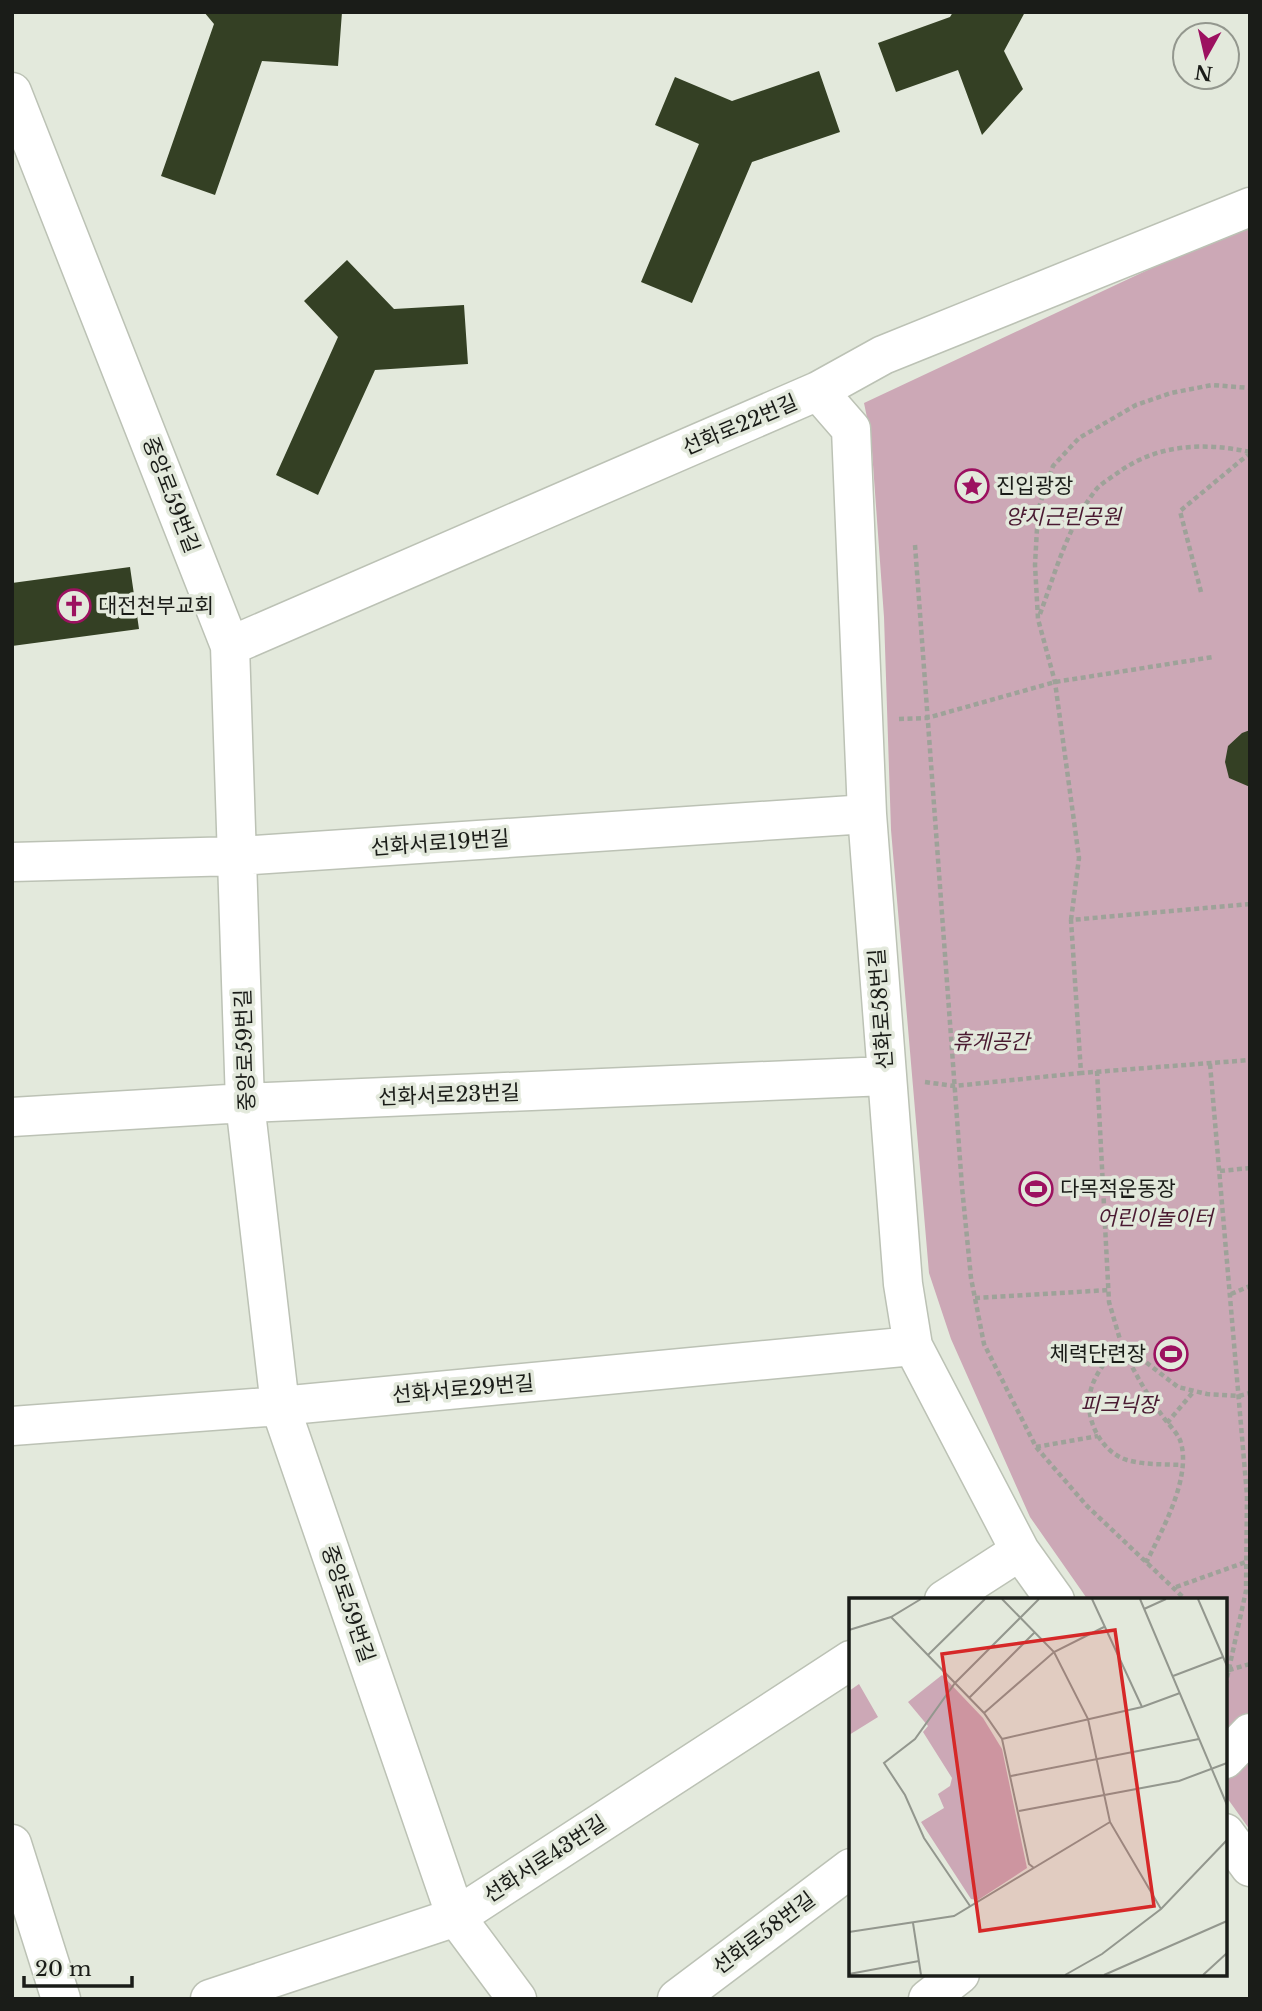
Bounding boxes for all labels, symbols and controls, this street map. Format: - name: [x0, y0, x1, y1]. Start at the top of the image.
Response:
- north arrow: [1171, 21, 1241, 91]
- text: N: [1193, 60, 1214, 85]
- street label: 선화로22번길: [679, 389, 801, 461]
- street label: 중앙로59번길: [137, 433, 205, 557]
- place icon: 진입광장: [953, 467, 991, 505]
- place label: 진입광장: [996, 473, 1073, 499]
- park label: 양지근린공원: [1005, 504, 1123, 530]
- church icon: 대전천부교회: [55, 587, 93, 625]
- place label: 대전천부교회: [98, 593, 214, 619]
- street label: 선화서로19번길: [370, 825, 510, 861]
- street label: 선화로58번길: [864, 948, 898, 1070]
- street label: 중앙로59번길: [230, 989, 260, 1111]
- park label: 휴게공간: [952, 1029, 1032, 1055]
- street label: 선화서로23번길: [378, 1080, 520, 1110]
- sports icon: 다목적운동장: [1017, 1170, 1055, 1208]
- place label: 다목적운동장: [1060, 1176, 1176, 1202]
- park label: 어린이놀이터: [1097, 1205, 1216, 1231]
- sports icon: 체력단련장: [1152, 1335, 1190, 1373]
- place label: 체력단련장: [1049, 1341, 1146, 1367]
- street label: 선화서로29번길: [391, 1370, 535, 1408]
- park label: 피크닉장: [1080, 1392, 1160, 1418]
- street label: 중앙로59번길: [316, 1542, 380, 1666]
- inset map: [849, 1598, 1227, 1976]
- street label: 선화서로43번길: [479, 1810, 611, 1908]
- street label: 선화로58번길: [708, 1886, 820, 1980]
- scale bar: [24, 1944, 133, 1988]
- text: 20 m: [35, 1956, 92, 1982]

